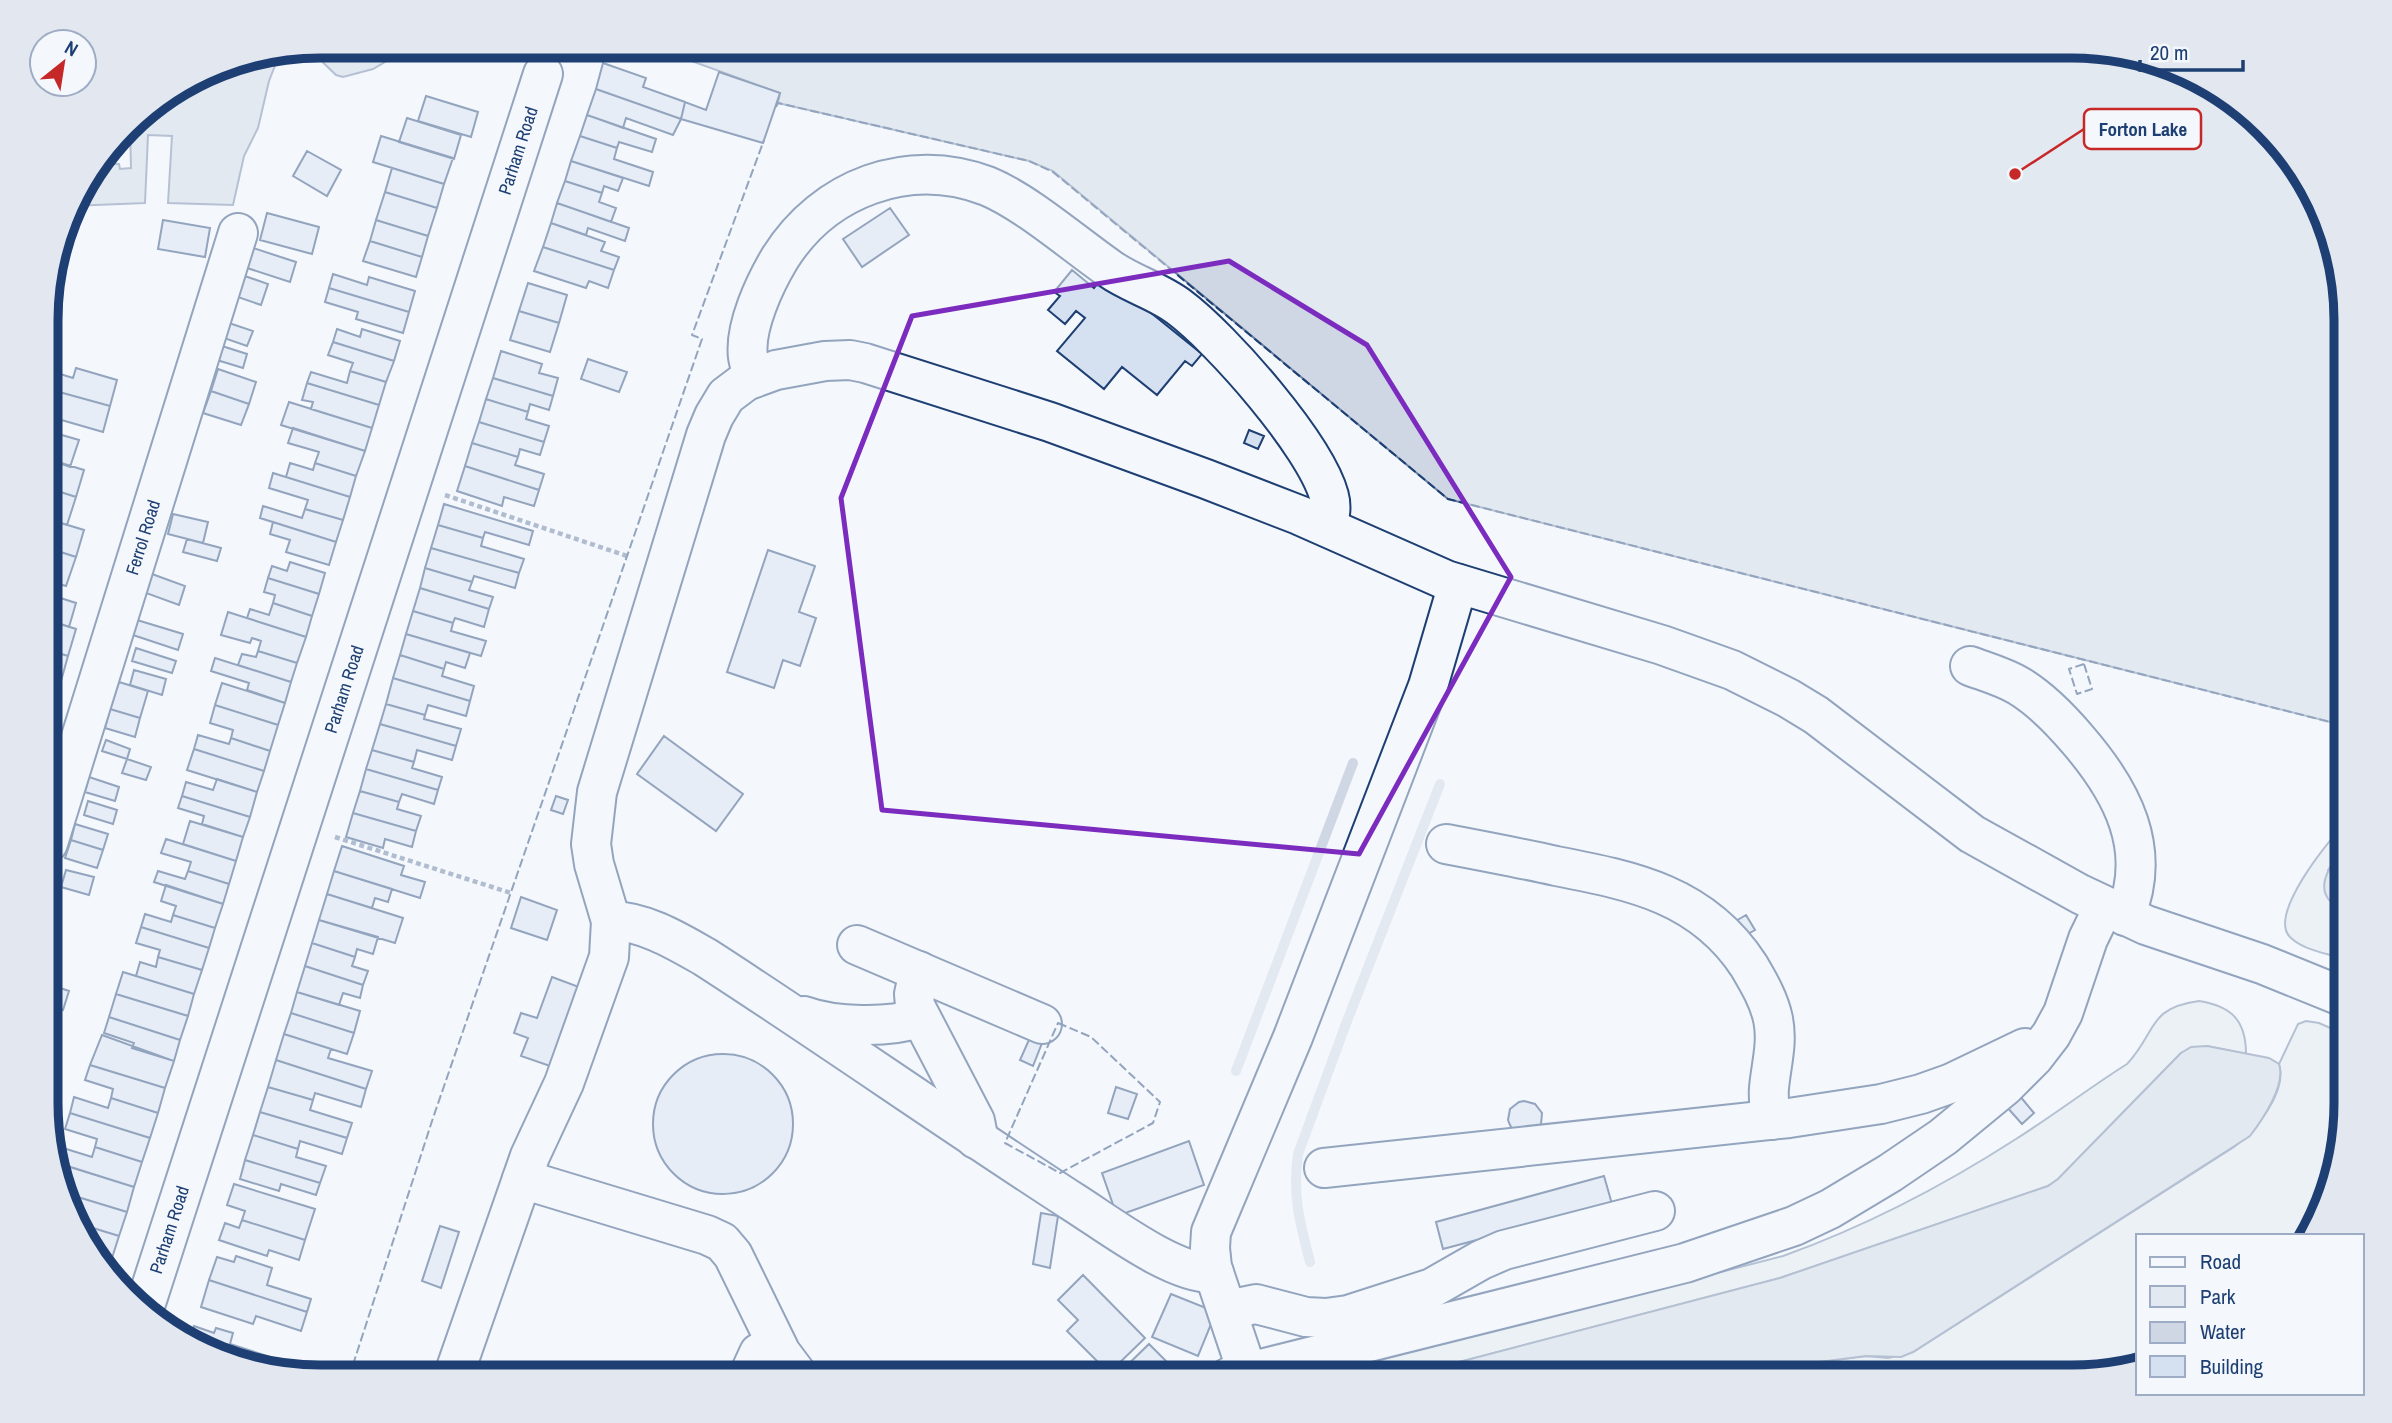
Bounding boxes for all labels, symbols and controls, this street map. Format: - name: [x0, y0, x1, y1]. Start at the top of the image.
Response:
- north arrow: [28, 28, 98, 98]
- scale bar: [2140, 28, 2243, 72]
- text: N: [60, 34, 83, 62]
- text: 20 m: [2150, 38, 2188, 67]
- street label: Parham Road: [492, 103, 544, 198]
- callout: Forton Lake: [2084, 109, 2201, 149]
- text: Forton Lake: [2099, 116, 2188, 142]
- street label: Ferrol Road: [119, 497, 166, 578]
- street label: Parham Road: [318, 642, 370, 736]
- street label: Parham Road: [143, 1183, 195, 1277]
- legend: [2136, 1234, 2364, 1395]
- text: Road: [2200, 1247, 2241, 1276]
- text: Park: [2200, 1282, 2236, 1311]
- text: Water: [2200, 1317, 2246, 1346]
- text: Building: [2200, 1352, 2264, 1381]

